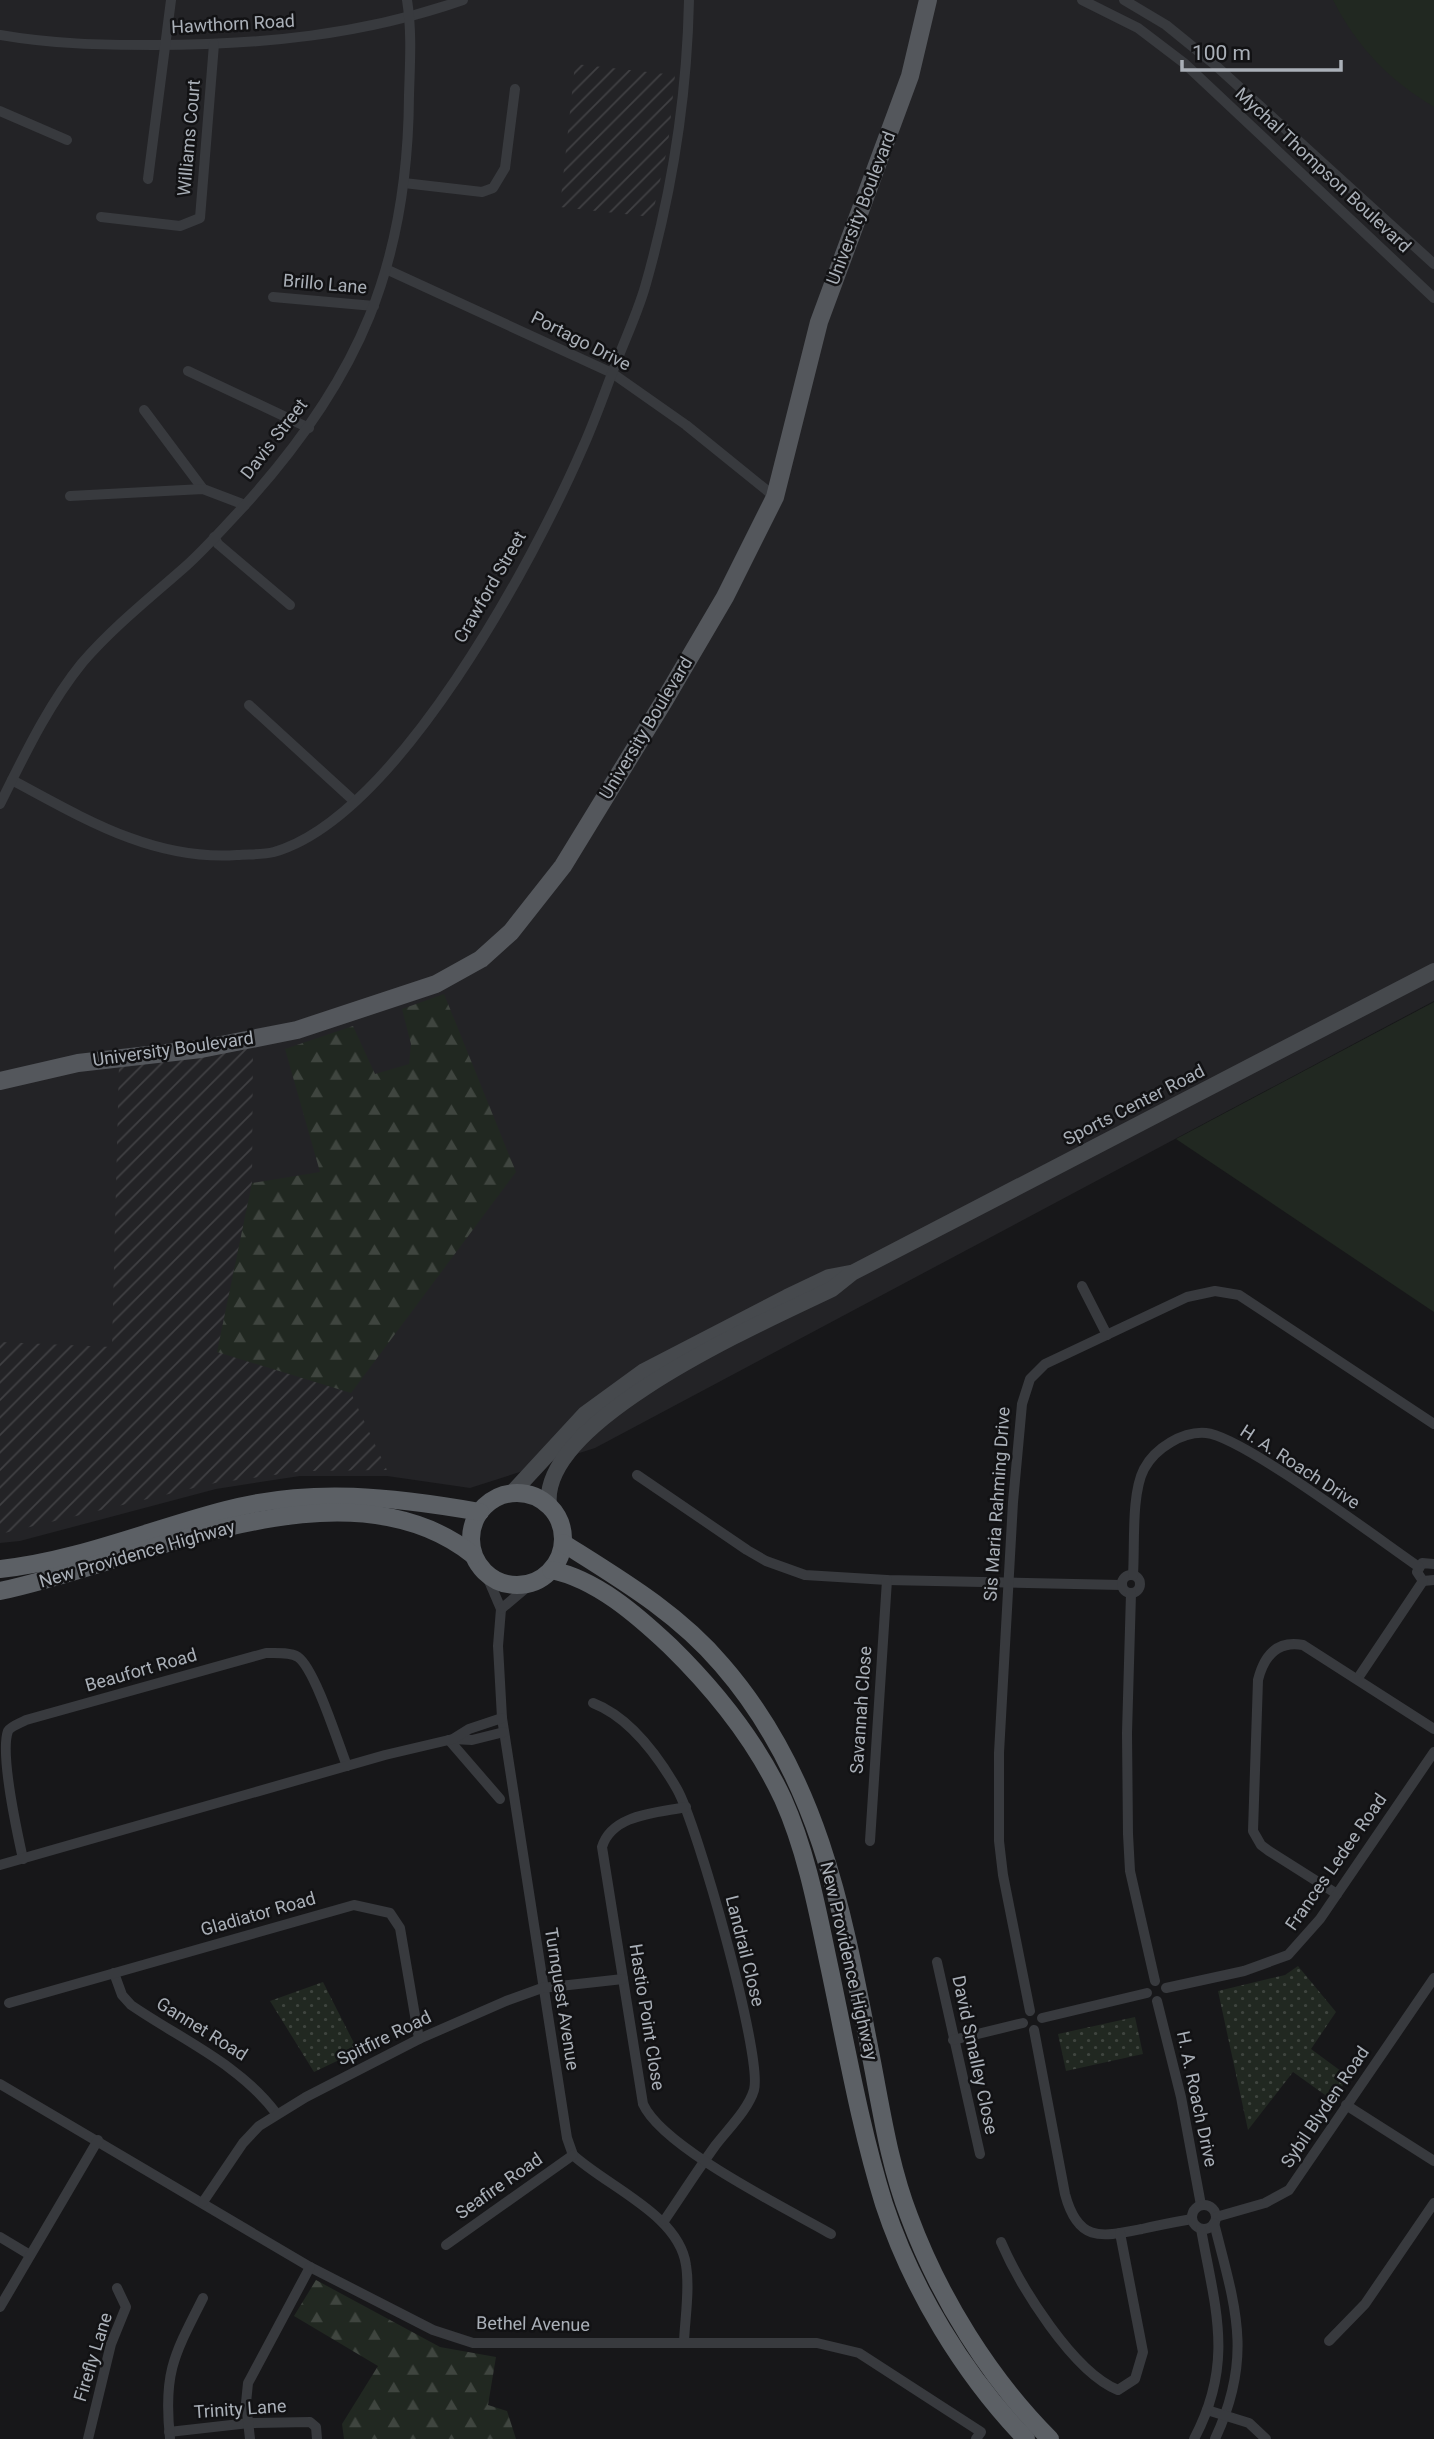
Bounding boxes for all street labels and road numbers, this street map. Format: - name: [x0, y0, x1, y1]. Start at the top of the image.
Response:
- street label: Hawthorn Road: [170, 10, 295, 37]
- street label: Williams Court: [173, 79, 204, 197]
- street label: Mychal Thompson Boulevard: [1231, 83, 1415, 256]
- street label: University Boulevard: [822, 128, 899, 287]
- street label: Brillo Lane: [282, 269, 368, 298]
- street label: Portago Drive: [528, 306, 635, 375]
- street label: Davis Street: [236, 394, 311, 483]
- street label: Crawford Street: [449, 527, 530, 646]
- street label: University Boulevard: [595, 653, 696, 803]
- street label: University Boulevard: [91, 1027, 255, 1070]
- street label: Sports Center Road: [1060, 1060, 1208, 1149]
- street label: Sis Maria Rahming Drive: [979, 1406, 1014, 1602]
- street label: H. A. Roach Drive: [1237, 1420, 1364, 1513]
- street label: New Providence Highway: [36, 1515, 238, 1592]
- street label: Beaufort Road: [83, 1644, 199, 1695]
- street label: Savannah Close: [846, 1645, 875, 1775]
- street label: Frances Ledee Road: [1280, 1789, 1391, 1934]
- street label: New Providence Highway: [816, 1860, 883, 2063]
- street label: Gladiator Road: [198, 1887, 318, 1940]
- street label: Landrail Close: [722, 1893, 769, 2008]
- street label: Turnquest Avenue: [541, 1926, 584, 2072]
- street label: Hastio Point Close: [626, 1942, 669, 2092]
- street label: David Smalley Close: [948, 1974, 1003, 2136]
- street label: Gannet Road: [153, 1992, 252, 2065]
- street label: Spitfire Road: [333, 2006, 434, 2069]
- street label: H. A. Roach Drive: [1173, 2029, 1222, 2169]
- street label: Sybil Blyden Road: [1276, 2042, 1373, 2171]
- street label: Seafire Road: [451, 2148, 546, 2223]
- street label: Firefly Lane: [69, 2310, 116, 2404]
- street label: Bethel Avenue: [476, 2312, 590, 2335]
- street label: Trinity Lane: [193, 2395, 287, 2422]

